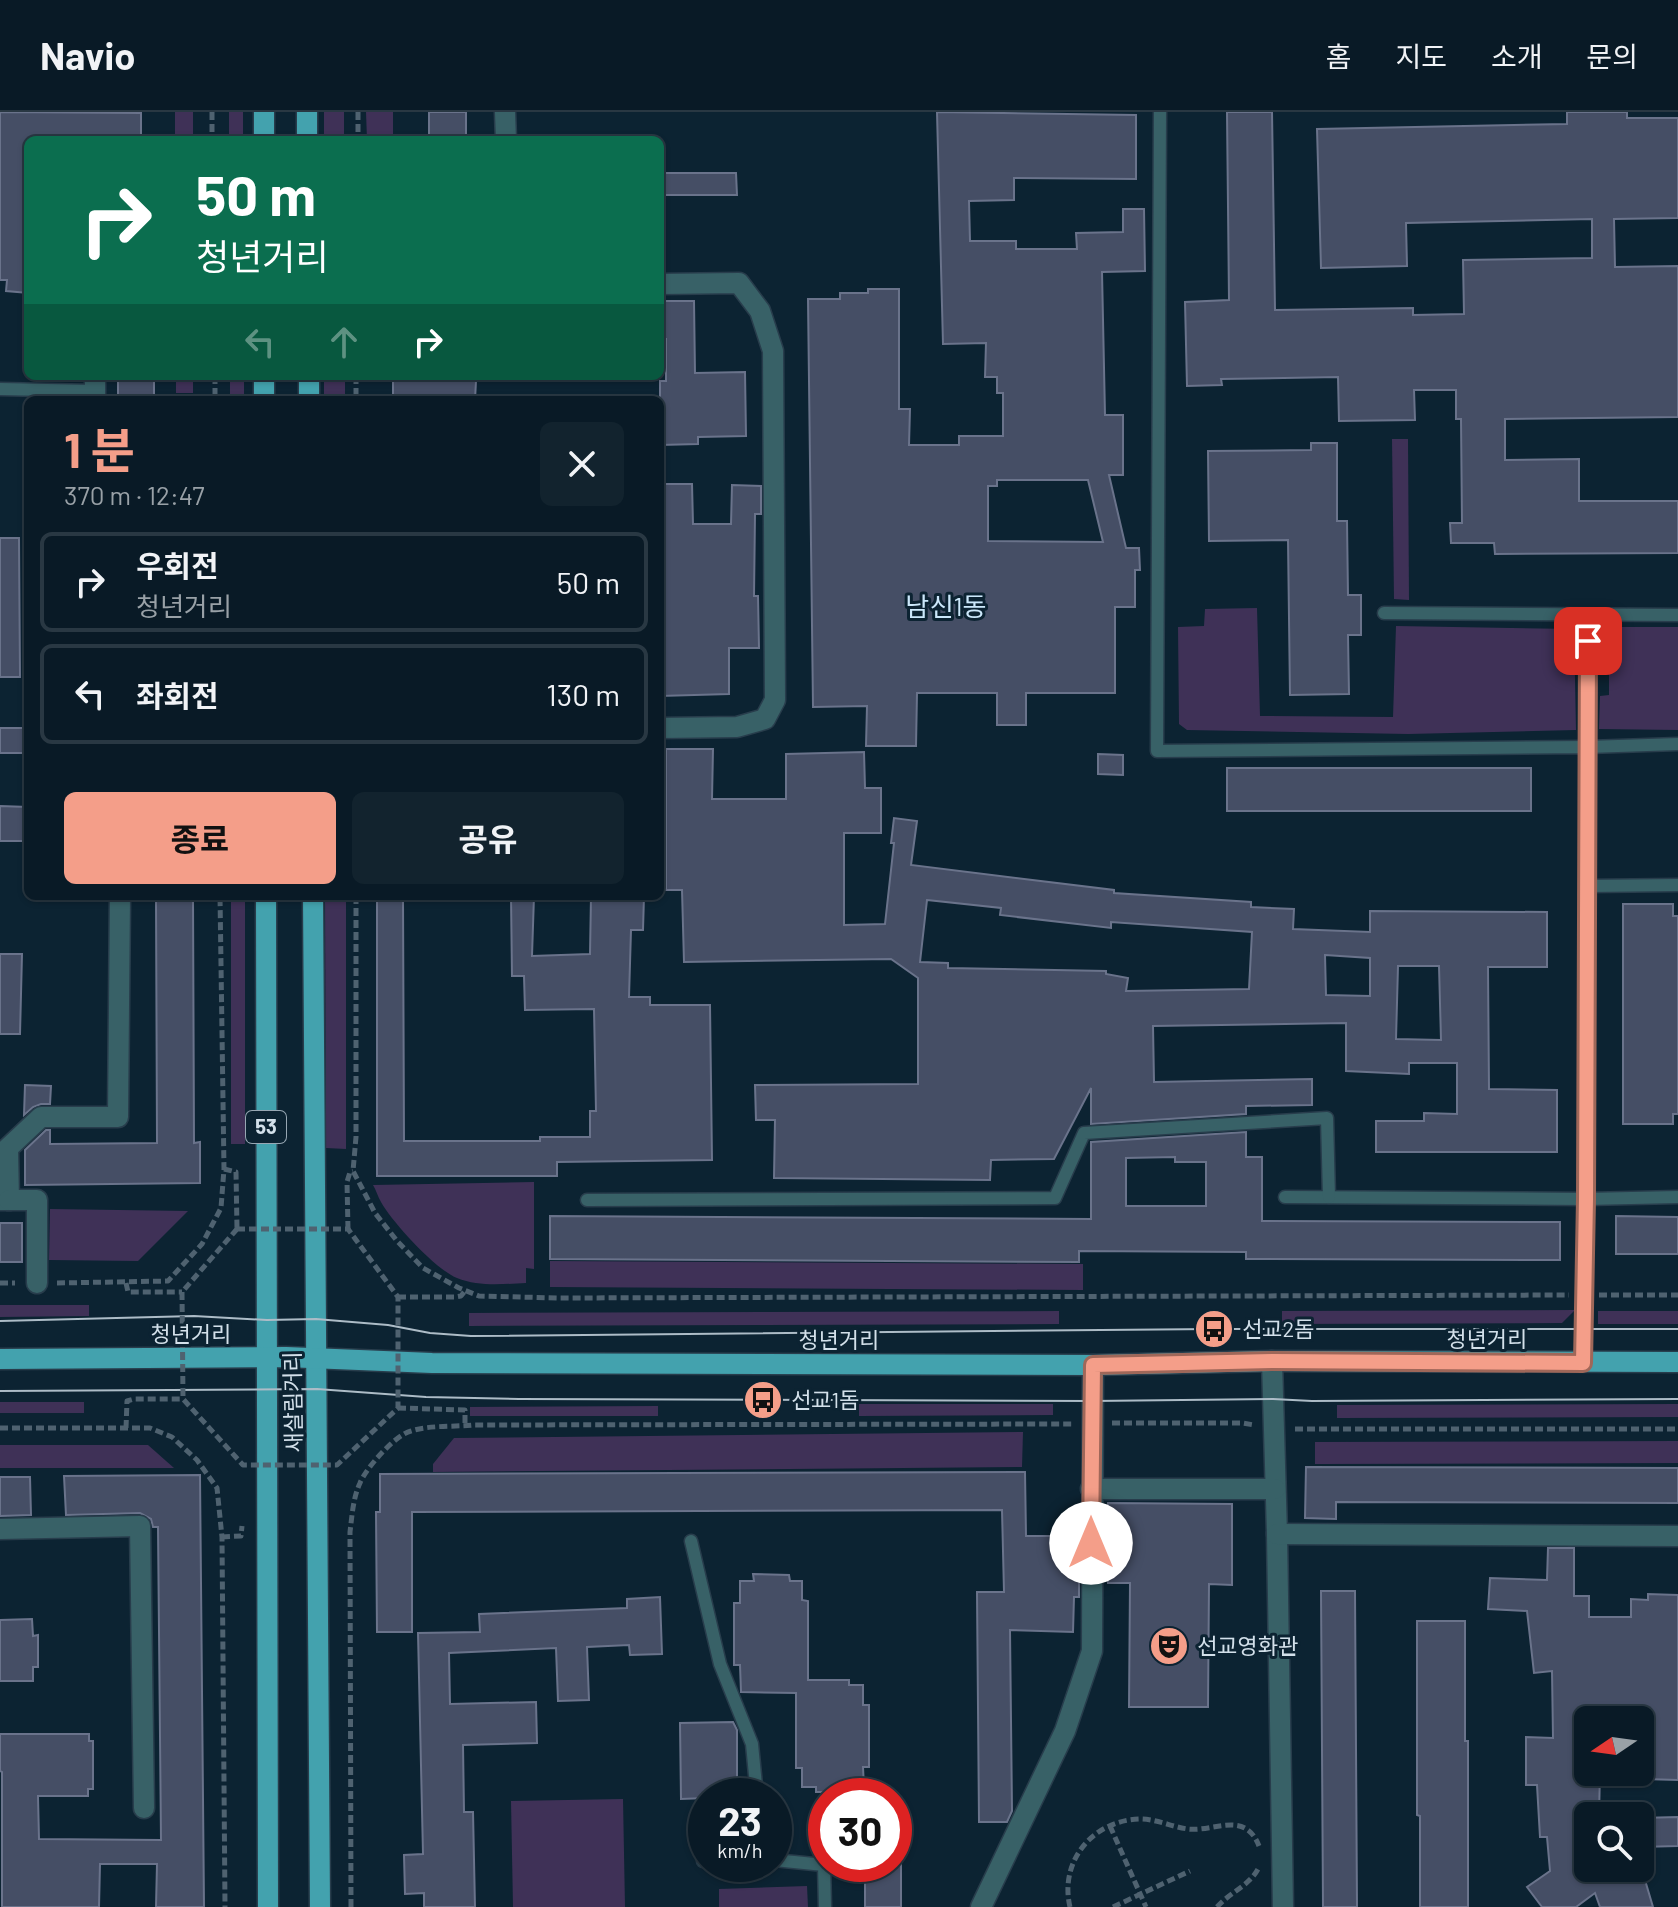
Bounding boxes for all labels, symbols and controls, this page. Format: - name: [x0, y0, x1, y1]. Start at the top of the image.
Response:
- text: Navio: [40, 32, 135, 78]
- text: 홈: [1326, 39, 1351, 73]
- text: 지도: [1395, 39, 1447, 73]
- text: 소개: [1491, 39, 1542, 73]
- text: 문의: [1586, 39, 1638, 73]
- text: 50 m: [196, 160, 316, 227]
- icon: right: [64, 168, 168, 272]
- text: 청년거리: [196, 234, 328, 277]
- icon: left: [238, 320, 282, 364]
- icon: ahead: [322, 320, 366, 364]
- icon: right: [406, 320, 450, 364]
- text: 1 분: [64, 420, 135, 478]
- button: close: [540, 422, 624, 506]
- text: 370 m · 12:47: [64, 479, 205, 510]
- text: 우회전: [136, 547, 219, 583]
- icon: right: [68, 560, 112, 604]
- text: 50 m: [557, 564, 620, 600]
- text: 청년거리: [136, 590, 232, 621]
- district label: 남신1동: [906, 590, 986, 621]
- pin: [1554, 607, 1622, 675]
- icon: arrive: [1566, 619, 1610, 663]
- icon: left: [68, 672, 112, 716]
- text: 130 m: [546, 676, 620, 712]
- text: 좌회전: [136, 677, 219, 713]
- button: 종료: [64, 792, 336, 884]
- button: 공유: [352, 792, 624, 884]
- road number: 53: [246, 1111, 286, 1143]
- bus stop icon: 선교2돔: [1193, 1308, 1235, 1350]
- place label: 선교2돔: [1242, 1315, 1315, 1341]
- street label: 청년거리: [151, 1320, 231, 1346]
- street label: 청년거리: [1447, 1325, 1527, 1351]
- street label: 청년거리: [799, 1326, 879, 1352]
- street label: 새살림거리: [278, 1351, 306, 1453]
- bus stop icon: 선교1돔: [742, 1379, 784, 1421]
- place label: 선교1돔: [791, 1386, 859, 1412]
- position arrow: [1049, 1501, 1133, 1585]
- theatre icon: 선교영화관: [1148, 1625, 1190, 1667]
- place label: 선교영화관: [1197, 1632, 1298, 1658]
- north arrow: [1574, 1706, 1654, 1786]
- map controls: [1574, 1706, 1654, 1882]
- speed limit sign: 30: [808, 1778, 912, 1882]
- text: 23: [718, 1796, 762, 1844]
- button: search: [1574, 1802, 1654, 1882]
- text: km/h: [717, 1838, 763, 1862]

